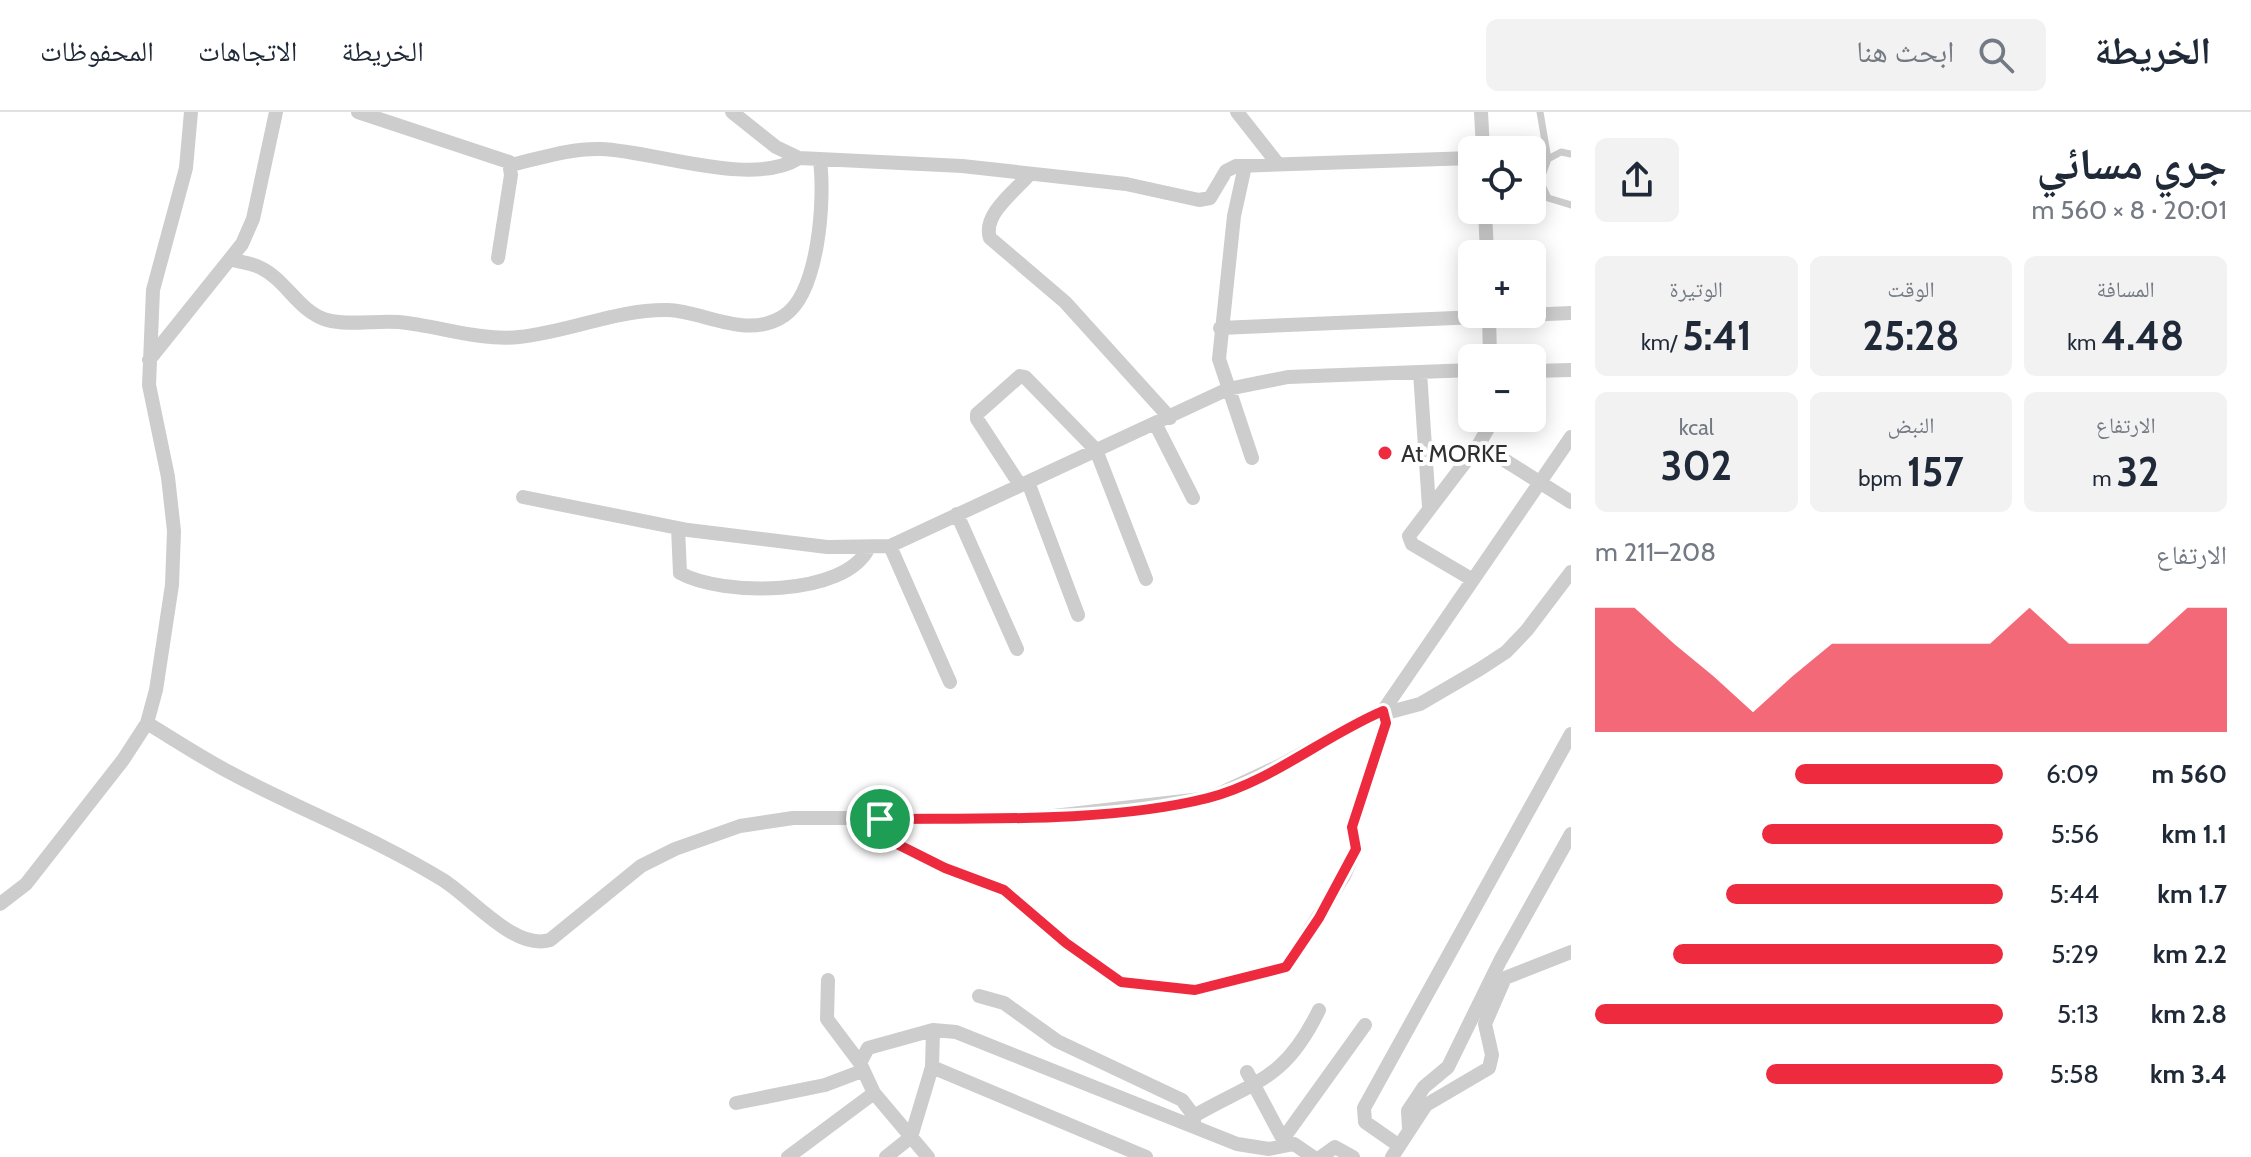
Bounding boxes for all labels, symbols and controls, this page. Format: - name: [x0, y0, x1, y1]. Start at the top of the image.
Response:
- search box: [1486, 19, 2046, 91]
- text: الخريطة: [2094, 27, 2211, 74]
- text: ابحث هنا: [1856, 33, 1954, 70]
- icon: search: [1974, 33, 2018, 77]
- text: المحفوظات: [40, 34, 154, 68]
- text: الاتجاهات: [198, 34, 297, 68]
- text: الخريطة: [341, 34, 424, 68]
- map controls: [1458, 136, 1546, 432]
- button: locate: [1458, 136, 1546, 224]
- text: جري مسائي: [2037, 137, 2227, 190]
- button: share: [1595, 138, 1679, 222]
- text: 20:01 · 8 × 560 m: [2032, 194, 2227, 226]
- button: +: [1458, 240, 1546, 328]
- text: الوتيرة: [1670, 276, 1723, 303]
- text: الوقت: [1887, 276, 1935, 303]
- text: المسافة: [2097, 276, 2155, 303]
- text: 5:41: [1682, 311, 1752, 360]
- text: 25:28: [1863, 311, 1959, 360]
- text: 4.48: [2101, 311, 2184, 360]
- text: /km: [1641, 329, 1682, 356]
- text: km: [2067, 329, 2101, 356]
- button: −: [1458, 344, 1546, 432]
- text: النبض: [1888, 412, 1934, 439]
- text: الارتفاع: [2096, 412, 2156, 439]
- text: kcal: [1679, 414, 1714, 441]
- place label: At MORKE: [1401, 439, 1508, 468]
- text: 302: [1661, 441, 1732, 490]
- marker: At MORKE: [1376, 444, 1394, 462]
- text: 157: [1907, 447, 1964, 496]
- text: 32: [2116, 447, 2159, 496]
- text: bpm: [1858, 465, 1907, 492]
- text: m: [2092, 465, 2116, 492]
- text: 208–211 m: [1595, 536, 1716, 568]
- text: الارتفاع: [2156, 539, 2227, 571]
- text: 6:09: [2046, 758, 2099, 790]
- text: 560 m: [2152, 758, 2227, 790]
- pin: [846, 785, 914, 853]
- icon: arrive: [858, 797, 902, 841]
- text: 5:56: [2051, 818, 2099, 850]
- text: 1.1 km: [2161, 818, 2227, 850]
- text: 5:44: [2049, 878, 2099, 910]
- text: 1.7 km: [2157, 878, 2227, 910]
- text: 5:29: [2051, 938, 2099, 970]
- text: 2.2 km: [2153, 938, 2227, 970]
- text: 5:13: [2057, 998, 2099, 1030]
- text: 2.8 km: [2151, 998, 2227, 1030]
- text: 5:58: [2050, 1058, 2099, 1090]
- text: 3.4 km: [2150, 1058, 2227, 1090]

